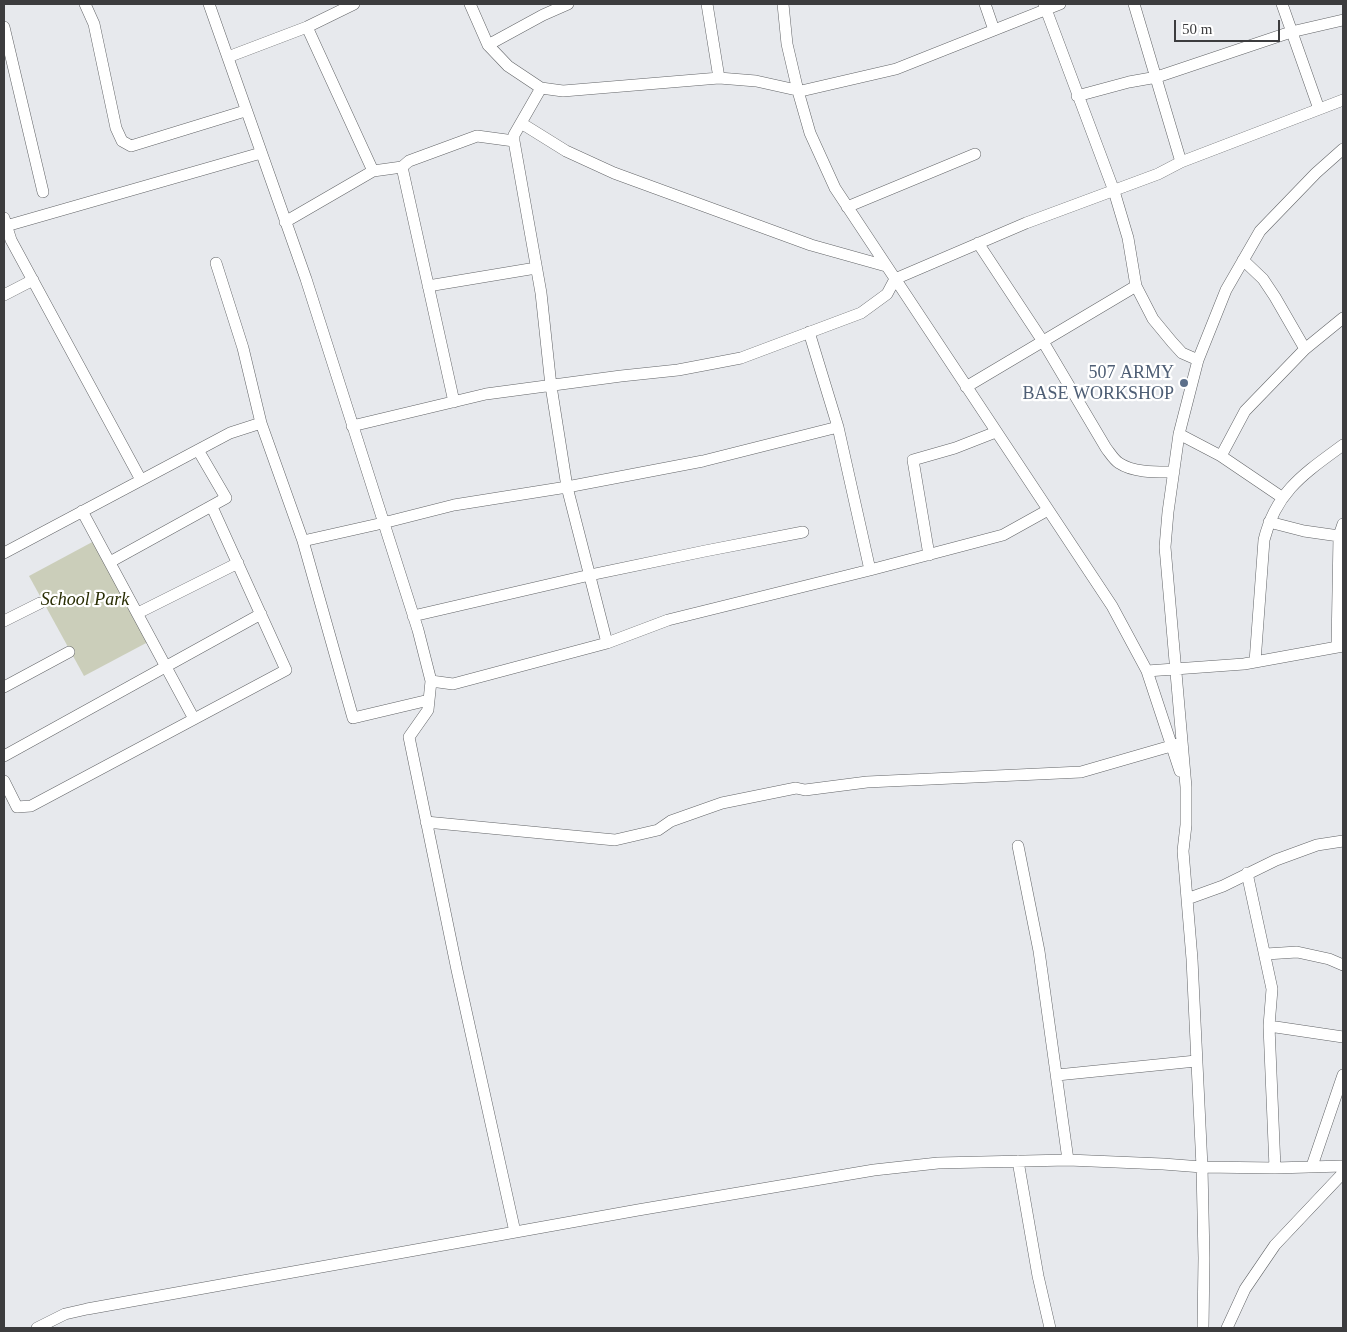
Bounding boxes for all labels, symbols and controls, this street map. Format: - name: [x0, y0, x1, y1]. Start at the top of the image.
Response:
- scale bar: [1177, 10, 1283, 42]
- text: 50 m: [1182, 21, 1212, 37]
- place label: 507 ARMY BASE WORKSHOP: [1022, 362, 1174, 404]
- marker: 507 ARMY BASE WORKSHOP: [1178, 377, 1190, 389]
- park label: School Park: [41, 589, 129, 611]

